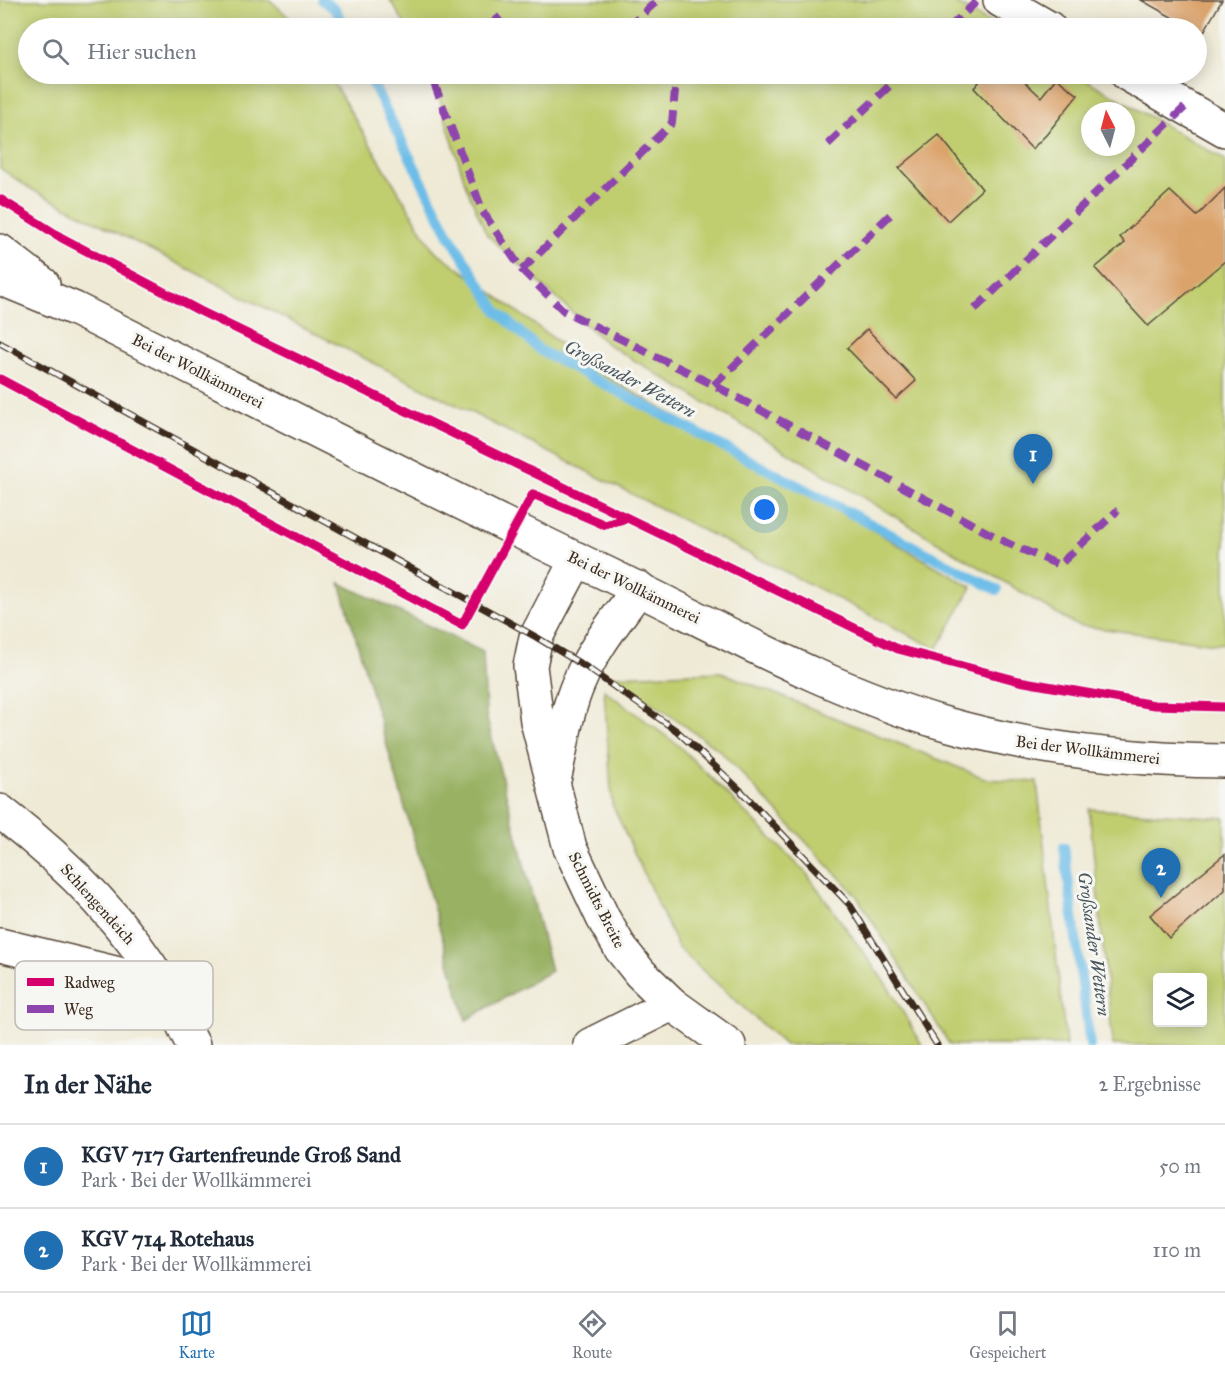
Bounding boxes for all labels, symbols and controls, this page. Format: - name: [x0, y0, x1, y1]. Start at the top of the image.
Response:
- search box: [18, 18, 1207, 84]
- icon: search: [39, 35, 72, 68]
- text: Hier suchen: [87, 38, 196, 65]
- north arrow: [1081, 102, 1135, 156]
- street label: Bei der Wollkämmerei: [129, 330, 268, 413]
- water label: Großsander Wettern: [561, 335, 700, 423]
- pin: 1: [1014, 434, 1052, 484]
- your location: [750, 495, 779, 524]
- street label: Bei der Wollkämmerei: [565, 547, 704, 628]
- street label: Bei der Wollkämmerei: [1015, 732, 1162, 768]
- pin: 2: [1142, 848, 1180, 898]
- street label: Schmidts Breite: [565, 849, 630, 952]
- street label: Schlengendeich: [56, 860, 139, 949]
- water label: Großsander Wettern: [1073, 870, 1115, 1018]
- legend: [15, 961, 213, 1030]
- text: Radweg: [64, 973, 115, 993]
- map controls: [1153, 973, 1207, 1027]
- button: layers: [1153, 973, 1207, 1027]
- text: Weg: [64, 1000, 93, 1020]
- text: In der Nähe: [24, 1068, 152, 1100]
- text: 2 Ergebnisse: [1098, 1072, 1201, 1096]
- text: KGV 717 Gartenfreunde Groß Sand: [81, 1141, 401, 1168]
- text: 1: [40, 1154, 47, 1178]
- text: 50 m: [1159, 1154, 1201, 1178]
- text: Park · Bei der Wollkämmerei: [81, 1168, 312, 1192]
- text: KGV 714 Rotehaus: [81, 1225, 254, 1252]
- text: 2: [39, 1238, 48, 1262]
- text: 110 m: [1153, 1238, 1201, 1262]
- text: Park · Bei der Wollkämmerei: [81, 1252, 312, 1276]
- tab: Karte: [179, 1307, 215, 1362]
- tab: Route: [572, 1307, 612, 1362]
- tab: Gespeichert: [969, 1307, 1046, 1362]

